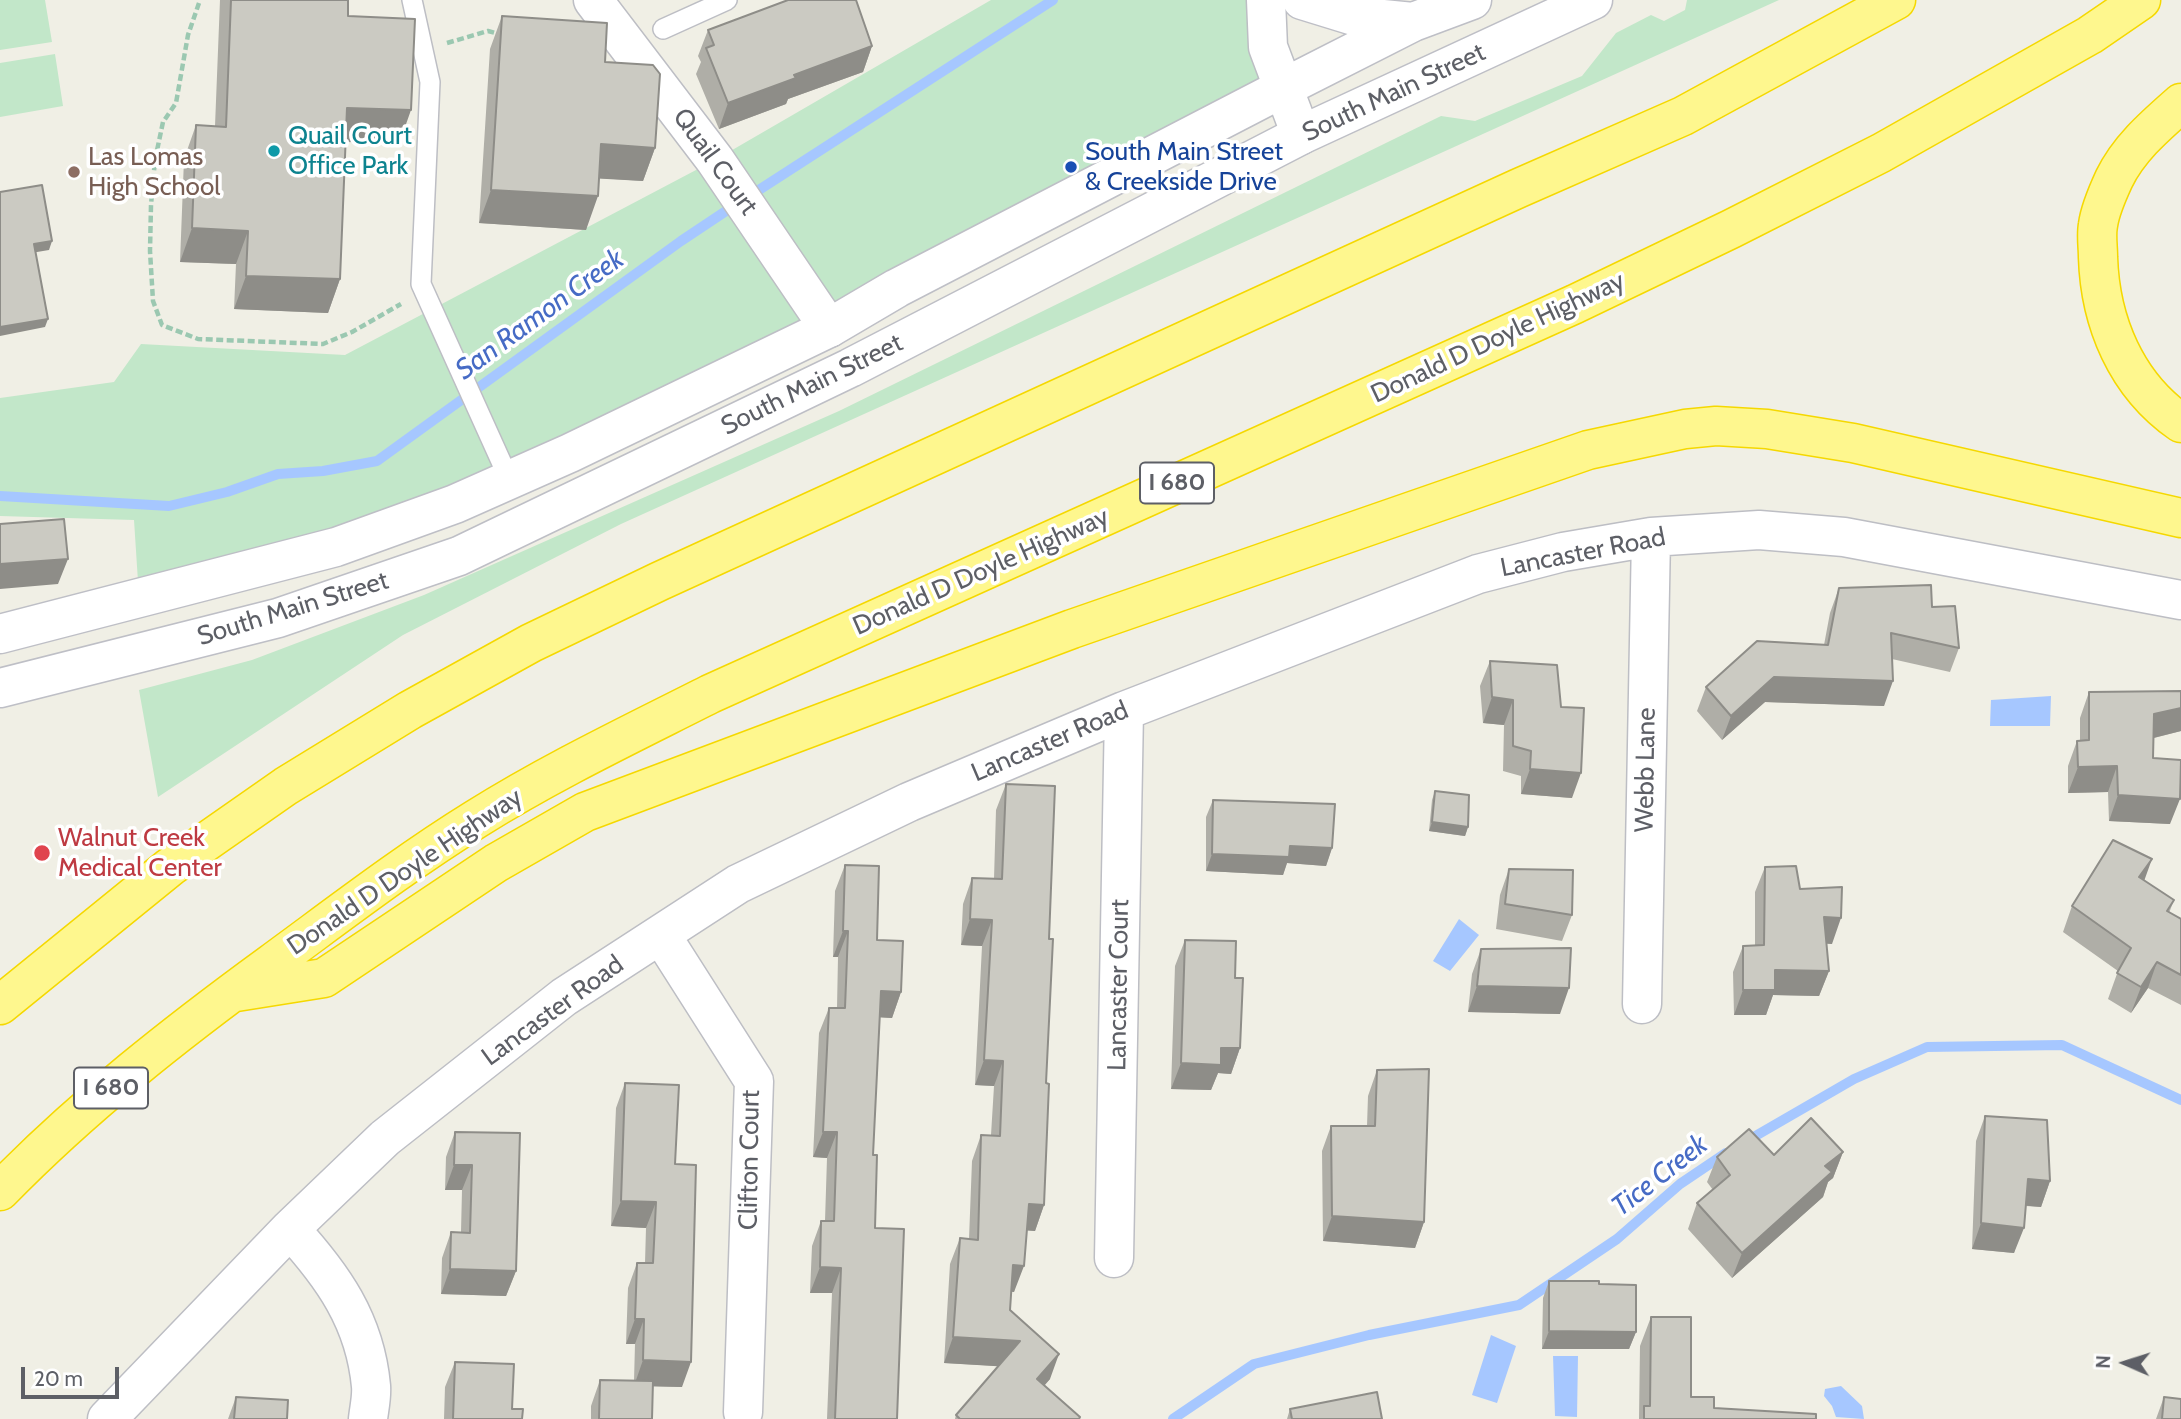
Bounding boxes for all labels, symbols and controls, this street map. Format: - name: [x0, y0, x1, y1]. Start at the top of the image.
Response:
- street label: South Main Street: [1298, 37, 1490, 149]
- street label: Quail Court: [666, 103, 764, 221]
- place label: Quail Court Office Park: [288, 120, 412, 182]
- place label: South Main Street & Creekside Drive: [1085, 136, 1283, 198]
- place label: Las Lomas High School: [88, 141, 220, 202]
- marker: Quail Court Office Park: [266, 143, 282, 159]
- marker: South Main Street & Creekside Drive: [1063, 159, 1079, 175]
- marker: Las Lomas High School: [66, 164, 82, 180]
- water label: San Ramon Creek: [449, 243, 631, 387]
- street label: Donald D Doyle Highway: [1366, 265, 1630, 411]
- street label: South Main Street: [716, 328, 908, 442]
- road number: I 680: [1140, 462, 1214, 504]
- street label: Donald D Doyle Highway: [848, 502, 1114, 642]
- street label: Lancaster Road: [1498, 522, 1668, 584]
- street label: South Main Street: [194, 565, 392, 653]
- street label: Lancaster Road: [967, 695, 1133, 789]
- street label: Webb Lane: [1629, 707, 1663, 833]
- street label: Donald D Doyle Highway: [282, 782, 528, 962]
- place label: Walnut Creek Medical Center: [58, 822, 222, 884]
- marker: Walnut Creek Medical Center: [32, 843, 52, 863]
- street label: Lancaster Court: [1102, 899, 1136, 1071]
- street label: Lancaster Road: [476, 949, 630, 1073]
- road number: I 680: [74, 1068, 148, 1108]
- street label: Clifton Court: [733, 1090, 767, 1230]
- water label: Tice Creek: [1605, 1128, 1715, 1224]
- north arrow: [2090, 1328, 2160, 1398]
- scale bar: [24, 1352, 122, 1396]
- text: N: [2092, 1355, 2115, 1369]
- text: 20 m: [34, 1366, 83, 1391]

